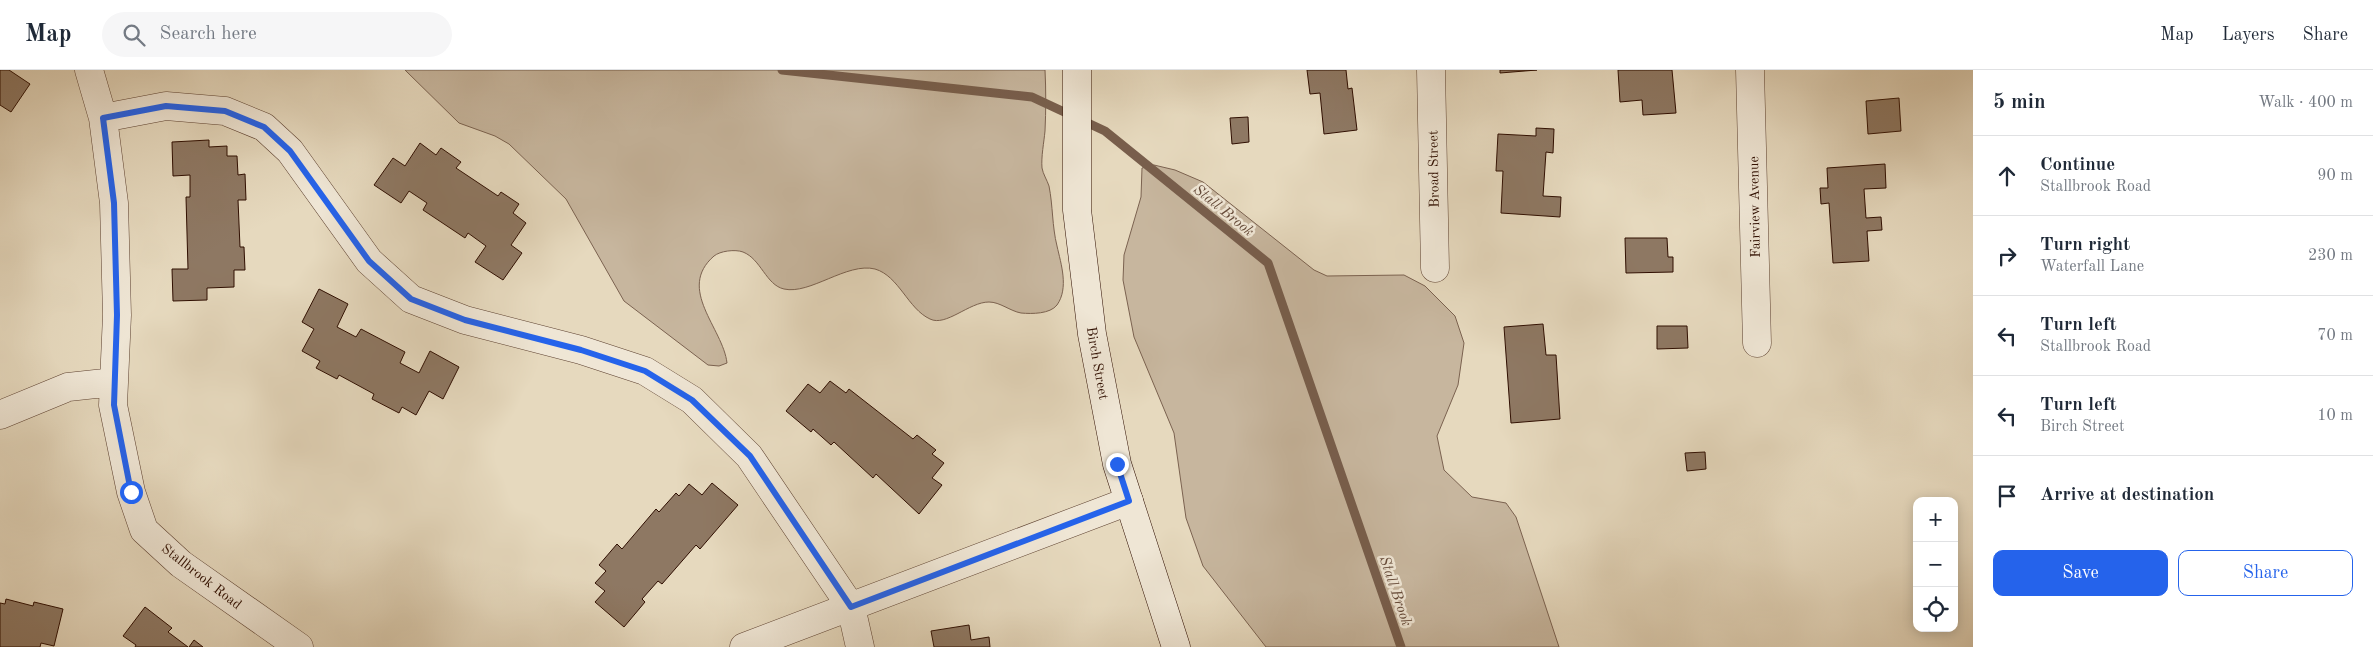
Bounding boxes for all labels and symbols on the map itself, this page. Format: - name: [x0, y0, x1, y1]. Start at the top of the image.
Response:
- street label: Broad Street: [1426, 130, 1442, 208]
- street label: Fairview Avenue: [1747, 156, 1763, 258]
- water label: Stall Brook: [1190, 182, 1256, 240]
- street label: Birch Street: [1084, 326, 1110, 401]
- route end: [1106, 453, 1129, 476]
- route start: [120, 481, 143, 504]
- street label: Stallbrook Road: [159, 541, 244, 612]
- water label: Stall Brook: [1376, 555, 1414, 628]

